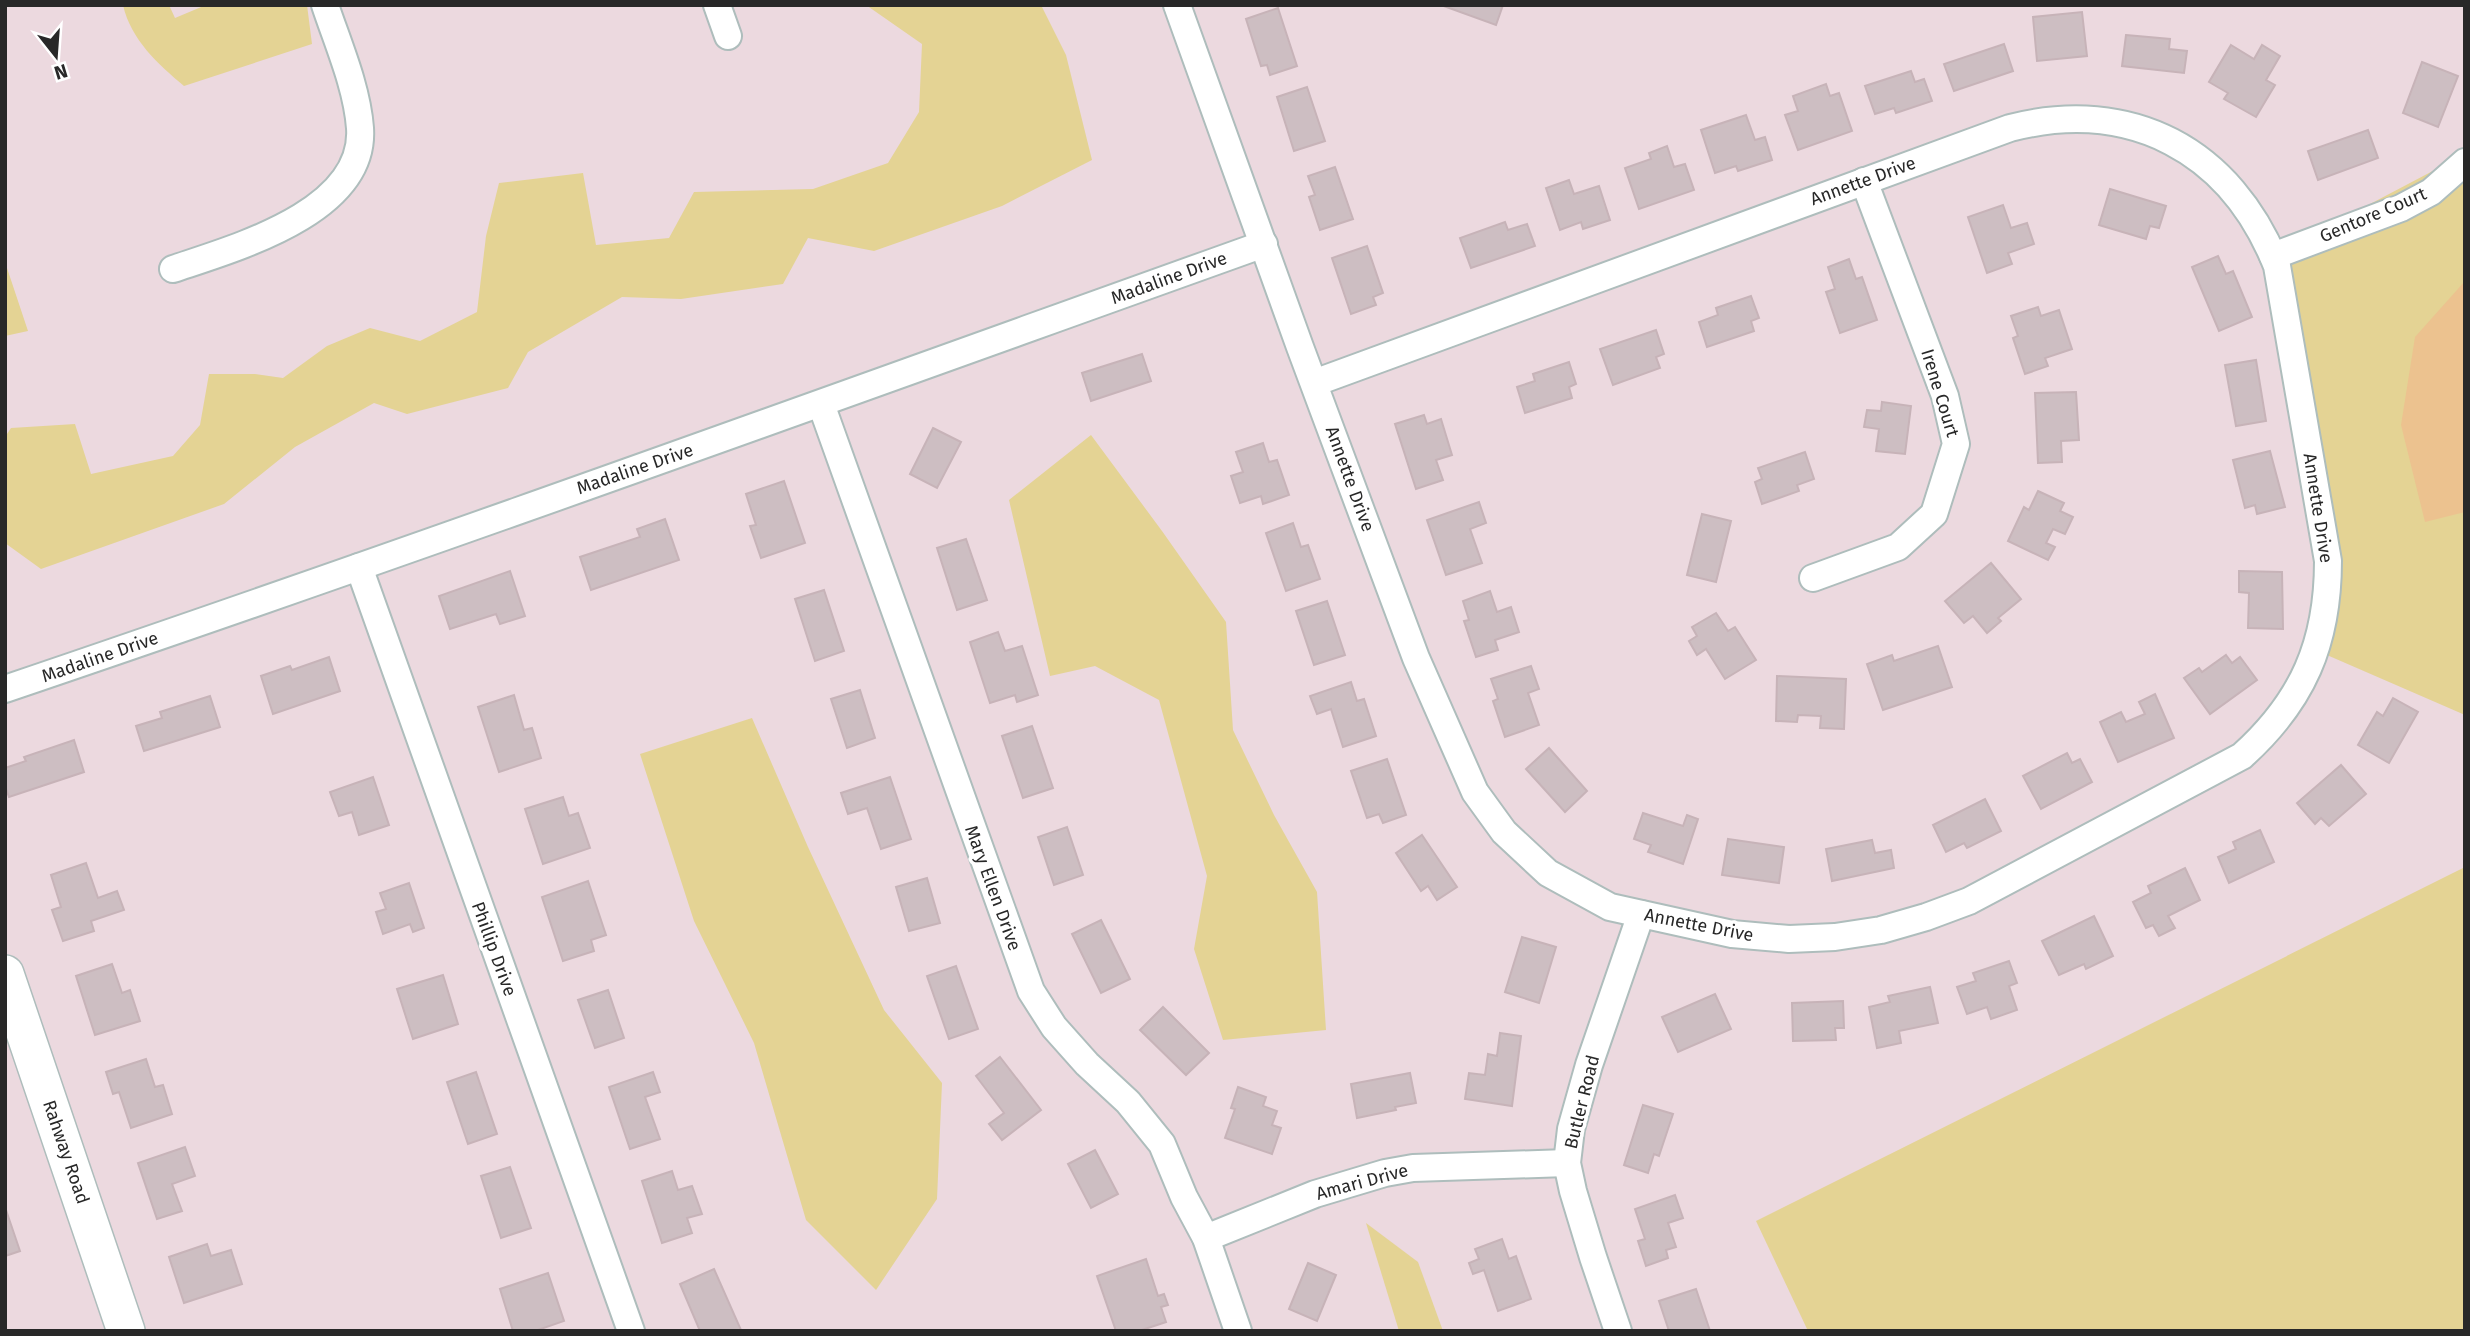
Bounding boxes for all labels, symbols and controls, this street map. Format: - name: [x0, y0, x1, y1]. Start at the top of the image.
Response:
- north arrow: [21, 21, 91, 91]
- text: N: [51, 59, 70, 85]
- street label: Annette Drive: [1807, 152, 1919, 210]
- street label: Gentore Court: [2316, 182, 2430, 247]
- street label: Madaline Drive: [1108, 247, 1230, 309]
- street label: Irene Court: [1916, 346, 1964, 440]
- street label: Annette Drive: [1321, 423, 1379, 535]
- street label: Madaline Drive: [574, 439, 696, 499]
- street label: Annette Drive: [2298, 452, 2338, 564]
- street label: Madaline Drive: [39, 627, 161, 687]
- street label: Mary Ellen Drive: [960, 822, 1026, 954]
- street label: Phillip Drive: [467, 899, 521, 999]
- street label: Annette Drive: [1643, 904, 1755, 946]
- street label: Butler Road: [1560, 1053, 1604, 1151]
- street label: Rahway Road: [38, 1097, 94, 1207]
- street label: Amari Drive: [1313, 1159, 1411, 1205]

